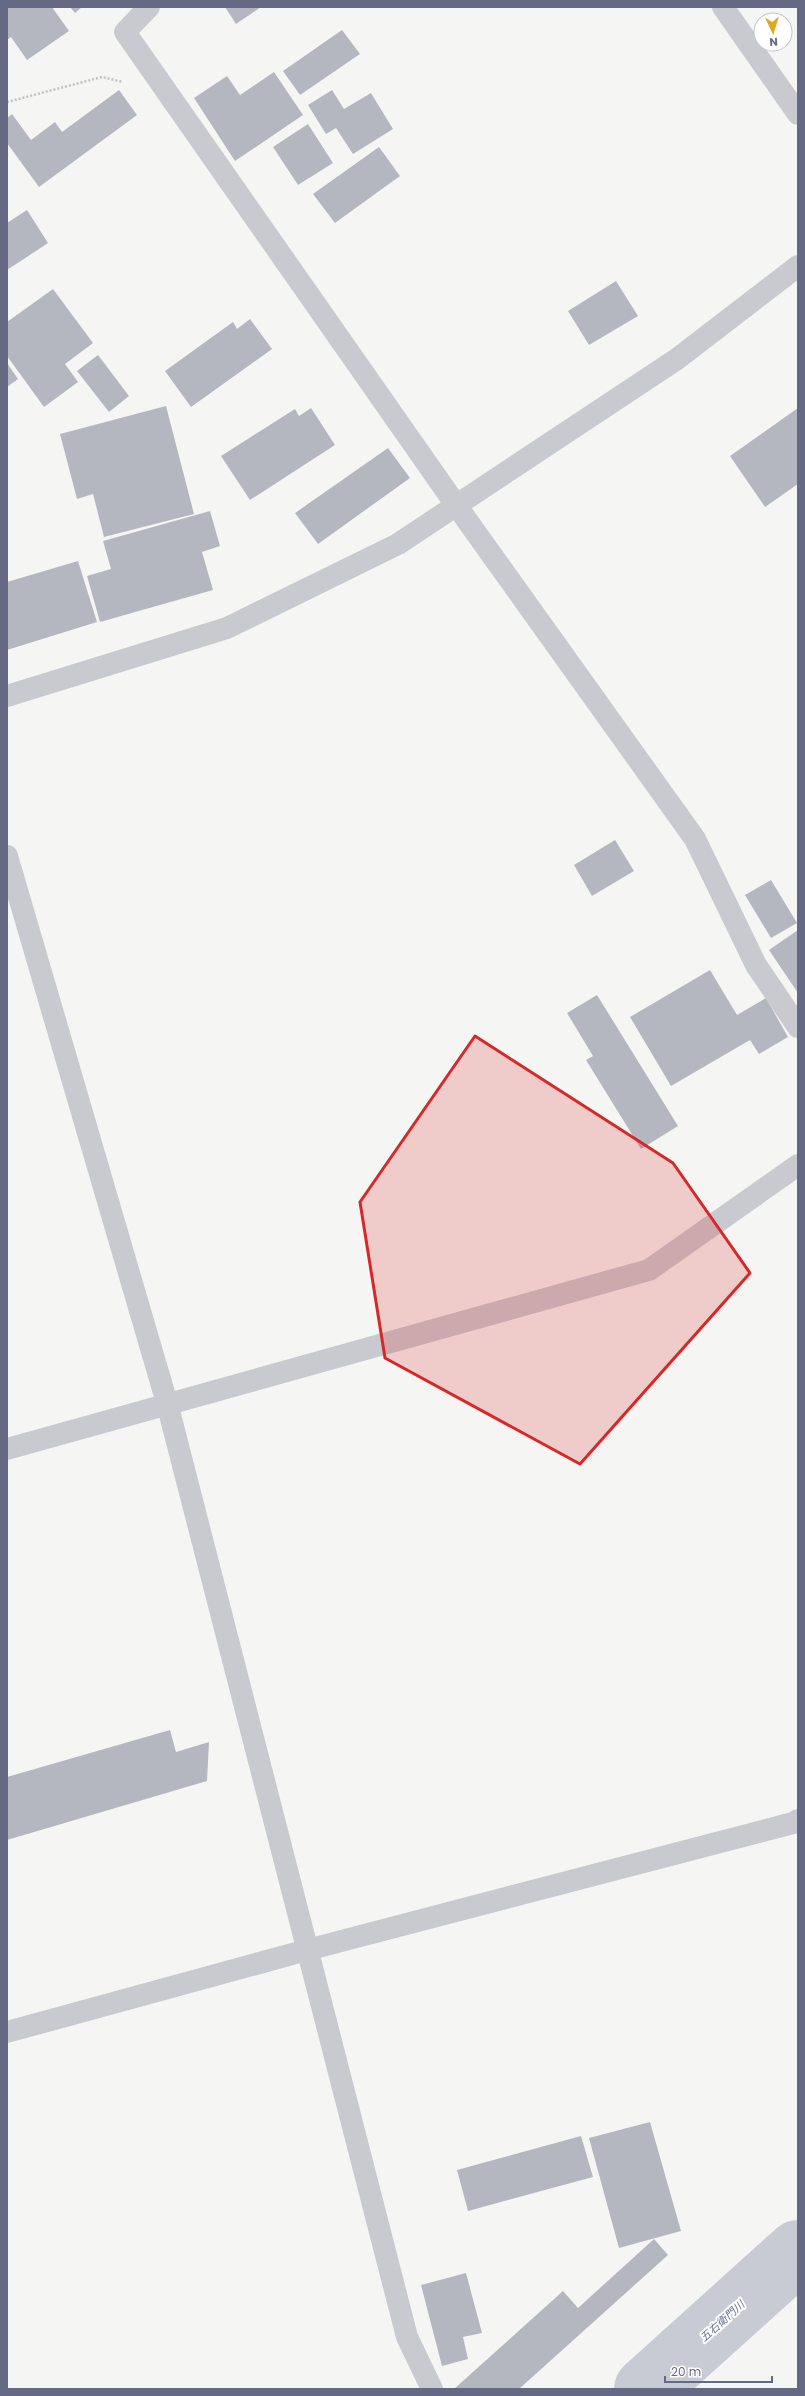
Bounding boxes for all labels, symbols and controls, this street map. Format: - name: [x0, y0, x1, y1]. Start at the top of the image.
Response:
- north arrow: [753, 12, 793, 52]
- text: N: [769, 34, 778, 50]
- water label: 五右衛門川: [696, 2296, 749, 2345]
- scale bar: [665, 2358, 772, 2384]
- text: 20 m: [671, 2363, 701, 2380]

